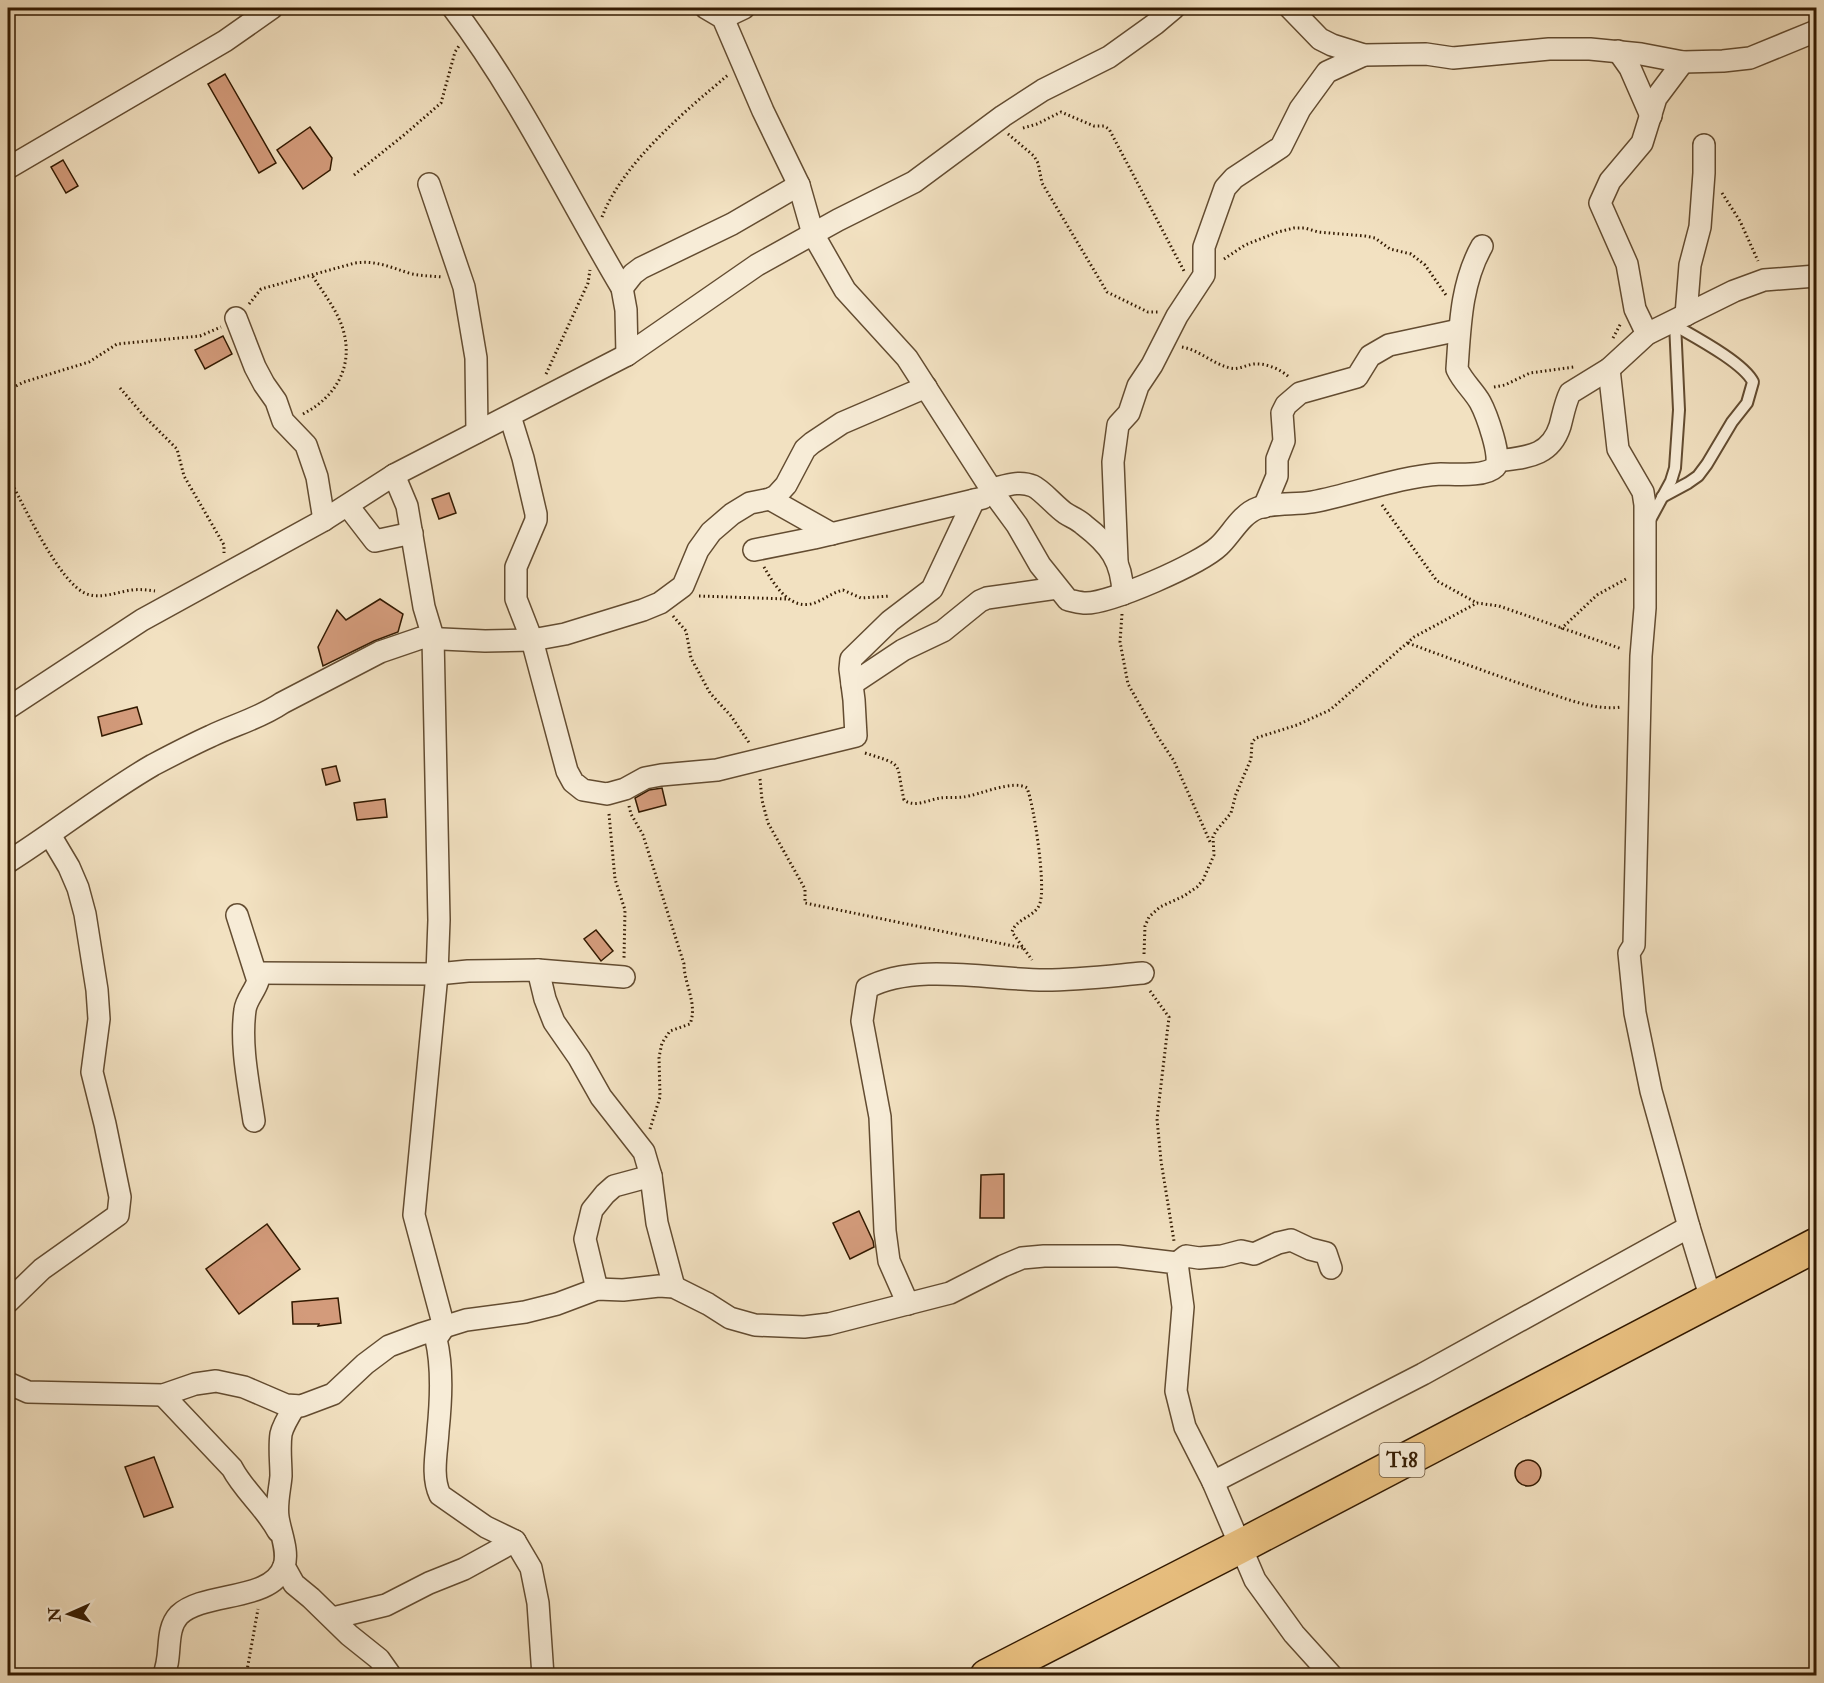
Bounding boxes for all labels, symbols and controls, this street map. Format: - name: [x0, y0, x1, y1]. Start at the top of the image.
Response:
- road number: T18: [1380, 1443, 1424, 1477]
- north arrow: [39, 1584, 99, 1644]
- text: N: [45, 1606, 65, 1623]

